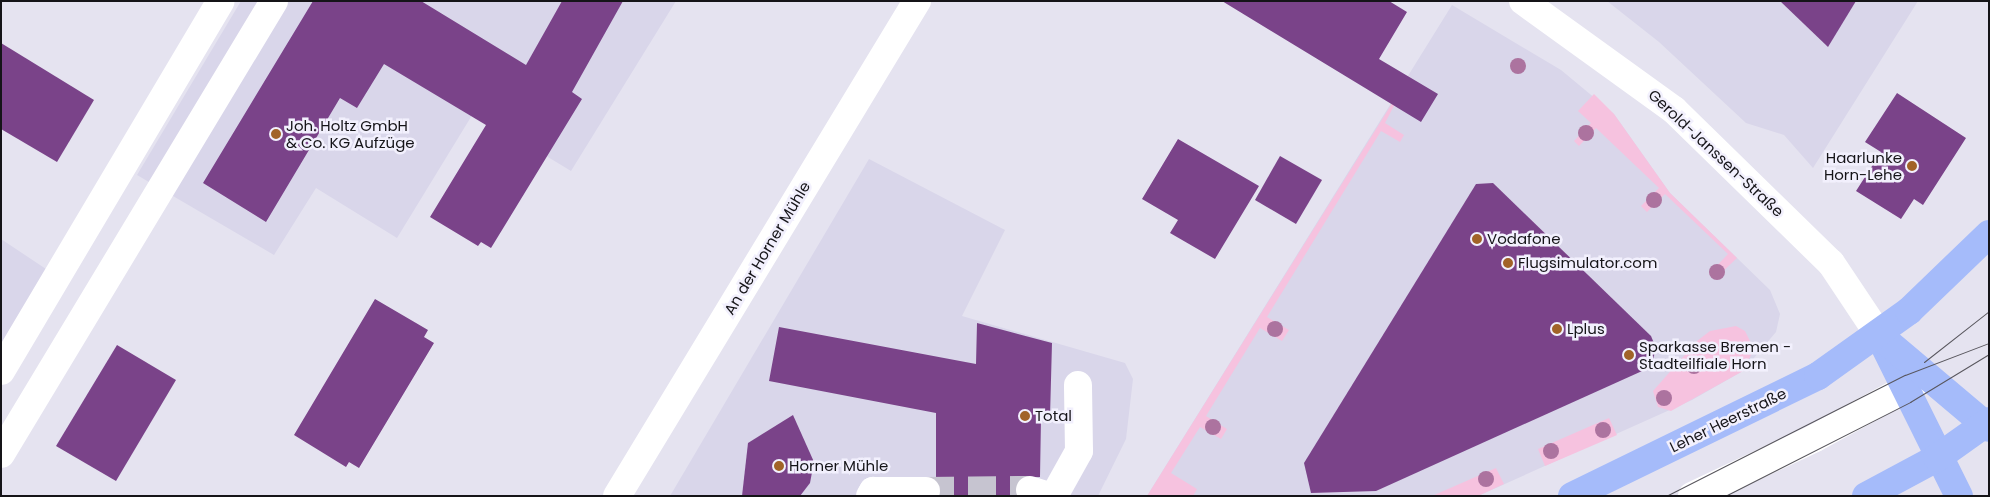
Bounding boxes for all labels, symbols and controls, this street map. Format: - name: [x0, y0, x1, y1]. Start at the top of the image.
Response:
- street label: Gerold-Janssen-Straße: [1645, 86, 1787, 220]
- place label: Joh. Holtz GmbH & Co. KG Aufzüge: [286, 116, 415, 151]
- marker: Joh. Holtz GmbH & Co. KG Aufzüge: [270, 128, 282, 140]
- place label: Haarlunke Horn-Lehe: [1824, 148, 1902, 183]
- marker: Haarlunke Horn-Lehe: [1906, 160, 1918, 172]
- street label: An der Horner Mühle: [720, 178, 814, 318]
- place label: Vodafone: [1487, 230, 1560, 248]
- marker: Vodafone: [1471, 233, 1483, 245]
- place label: Flugsimulator.com: [1518, 254, 1657, 272]
- marker: Flugsimulator.com: [1502, 257, 1514, 269]
- place label: Lplus: [1567, 320, 1605, 338]
- marker: Lplus: [1551, 323, 1563, 335]
- place label: Sparkasse Bremen - Stadteilfiale Horn: [1639, 337, 1791, 372]
- marker: Sparkasse Bremen - Stadteilfiale Horn: [1623, 349, 1635, 361]
- street label: Leher Heerstraße: [1667, 384, 1789, 456]
- place label: Total: [1035, 407, 1072, 425]
- marker: Total: [1019, 410, 1031, 422]
- place label: Horner Mühle: [789, 457, 888, 475]
- marker: Horner Mühle: [773, 460, 785, 472]

